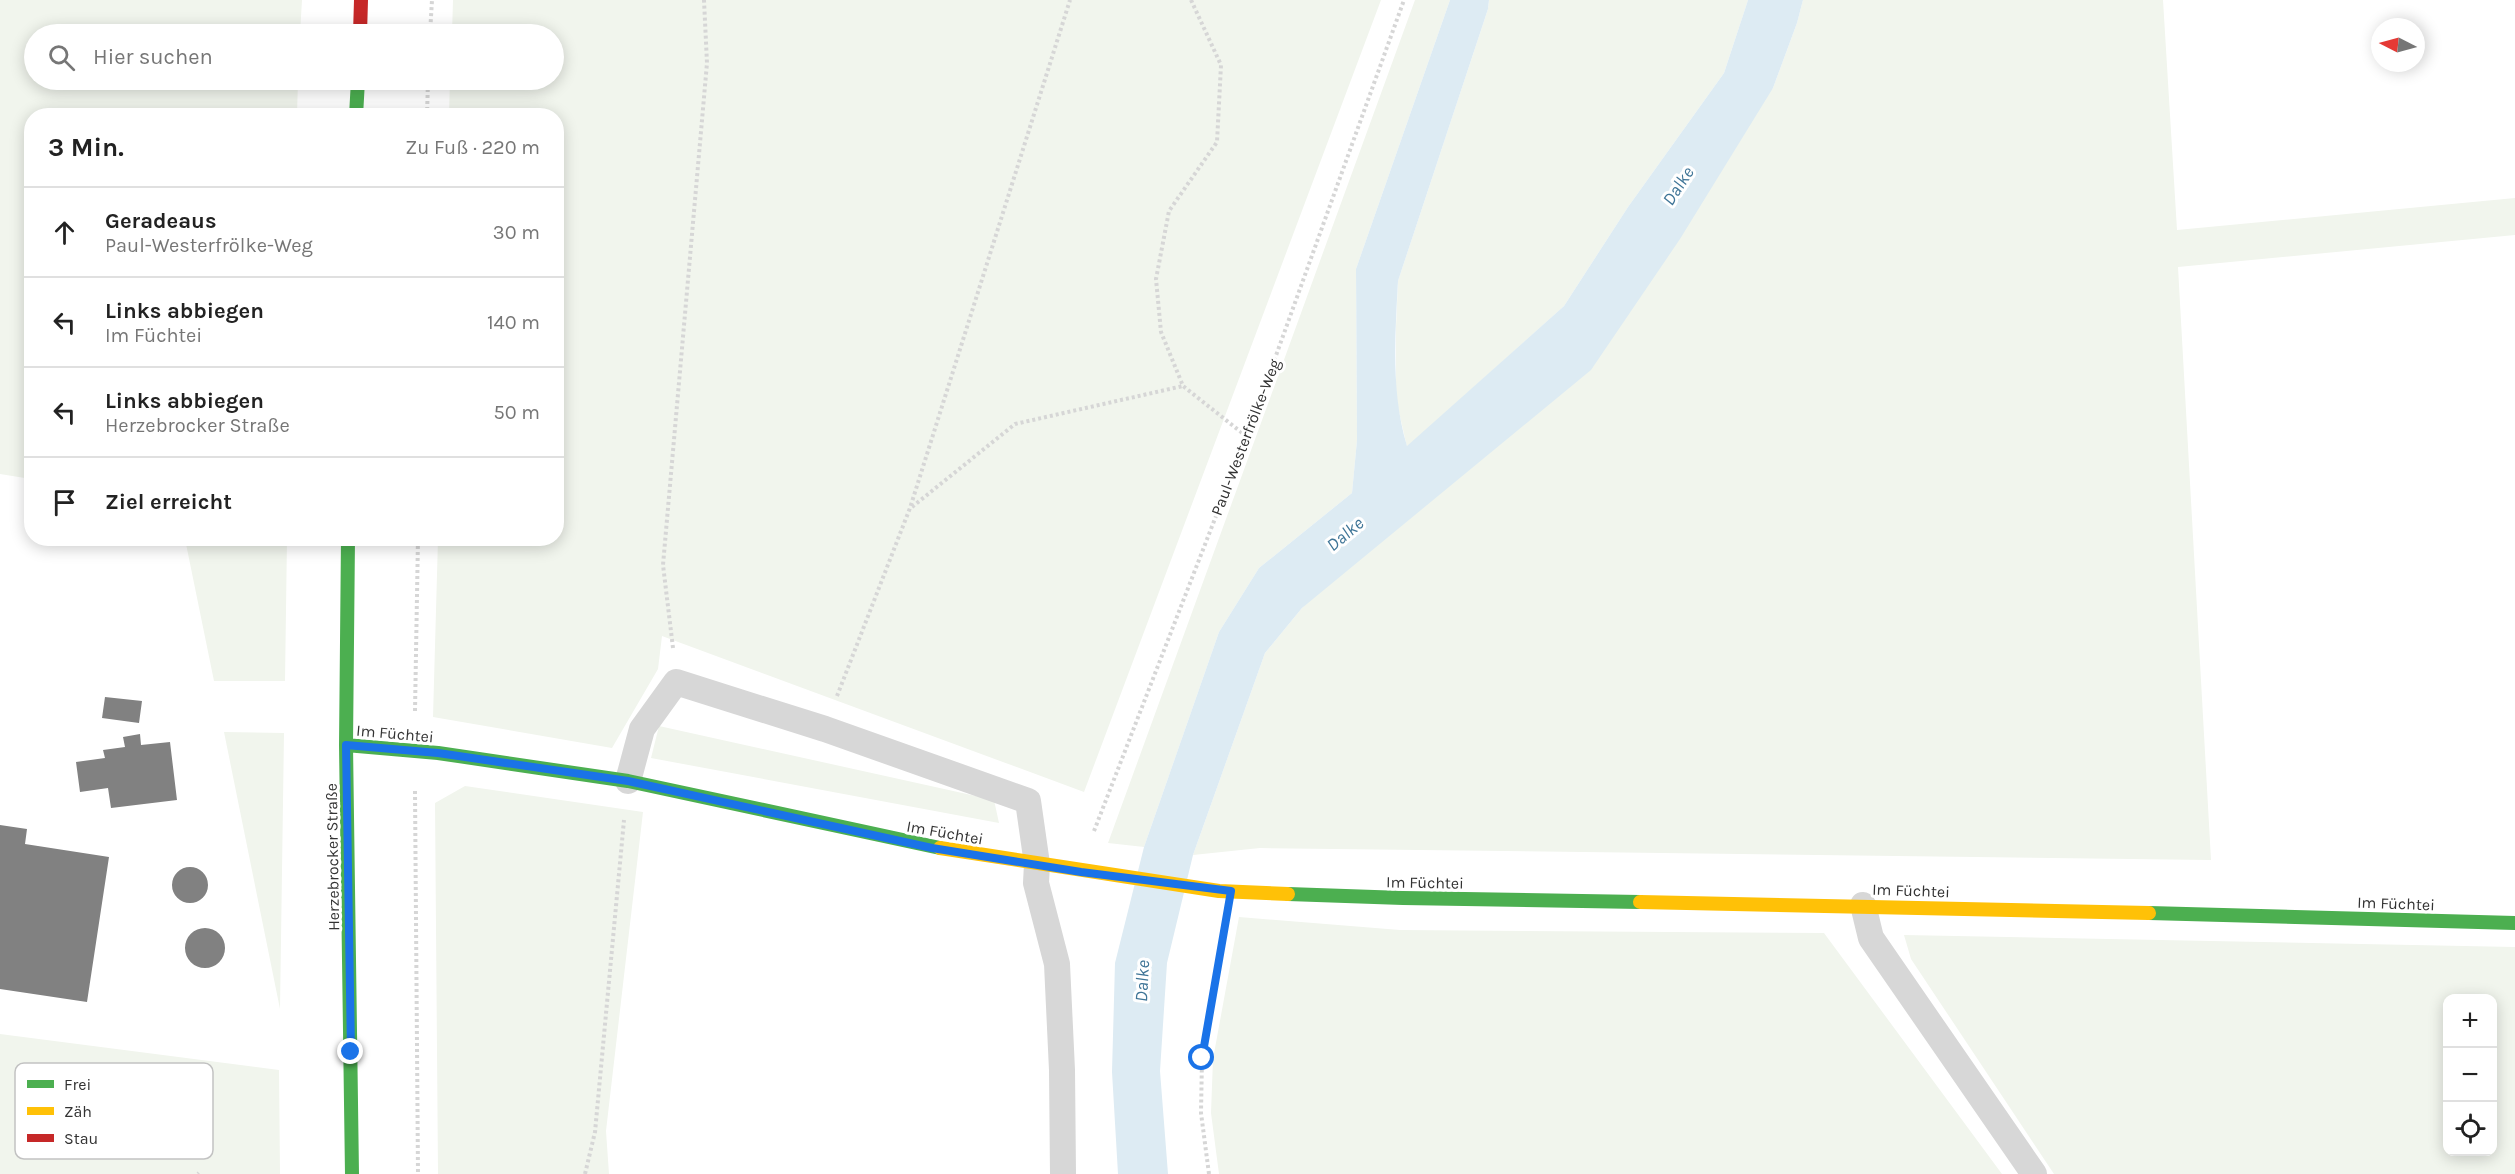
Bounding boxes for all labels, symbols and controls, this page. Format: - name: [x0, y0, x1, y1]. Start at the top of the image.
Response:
- north arrow: [2371, 18, 2425, 72]
- search box: [24, 24, 564, 90]
- icon: search: [45, 41, 78, 74]
- text: Hier suchen: [93, 44, 213, 70]
- text: 3 Min.: [48, 132, 124, 163]
- text: Zu Fuß · 220 m: [405, 136, 540, 159]
- water label: Dalke: [1657, 162, 1699, 210]
- text: Geradeaus: [105, 208, 217, 234]
- icon: ahead: [48, 216, 81, 249]
- text: 30 m: [493, 221, 540, 244]
- text: Paul-Westerfrölke-Weg: [105, 234, 313, 257]
- text: Links abbiegen: [105, 298, 264, 324]
- icon: left: [48, 306, 81, 339]
- text: 140 m: [487, 311, 540, 334]
- text: Im Füchtei: [105, 324, 202, 347]
- street label: Paul-Westerfrölke-Weg: [1207, 356, 1284, 518]
- text: Links abbiegen: [105, 388, 264, 414]
- icon: left: [48, 396, 81, 429]
- text: 50 m: [493, 401, 540, 424]
- text: Herzebrocker Straße: [105, 414, 290, 437]
- icon: arrive: [48, 486, 81, 519]
- text: Ziel erreicht: [105, 489, 232, 515]
- water label: Dalke: [1322, 512, 1368, 556]
- street label: Im Füchtei: [355, 721, 435, 746]
- street label: Herzebrocker Straße: [322, 783, 343, 931]
- street label: Im Füchtei: [905, 816, 985, 849]
- street label: Im Füchtei: [1386, 872, 1464, 893]
- street label: Im Füchtei: [1872, 880, 1950, 901]
- street label: Im Füchtei: [2357, 893, 2435, 914]
- water label: Dalke: [1130, 960, 1154, 1002]
- map controls: [2443, 994, 2497, 1156]
- button: +: [2443, 994, 2497, 1048]
- route end: [337, 1038, 363, 1064]
- route start: [1188, 1044, 1214, 1070]
- button: −: [2443, 1048, 2497, 1102]
- legend: [15, 1063, 213, 1159]
- text: Frei: [64, 1075, 91, 1094]
- text: Zäh: [64, 1102, 92, 1121]
- button: locate: [2443, 1102, 2497, 1156]
- text: Stau: [64, 1129, 98, 1148]

